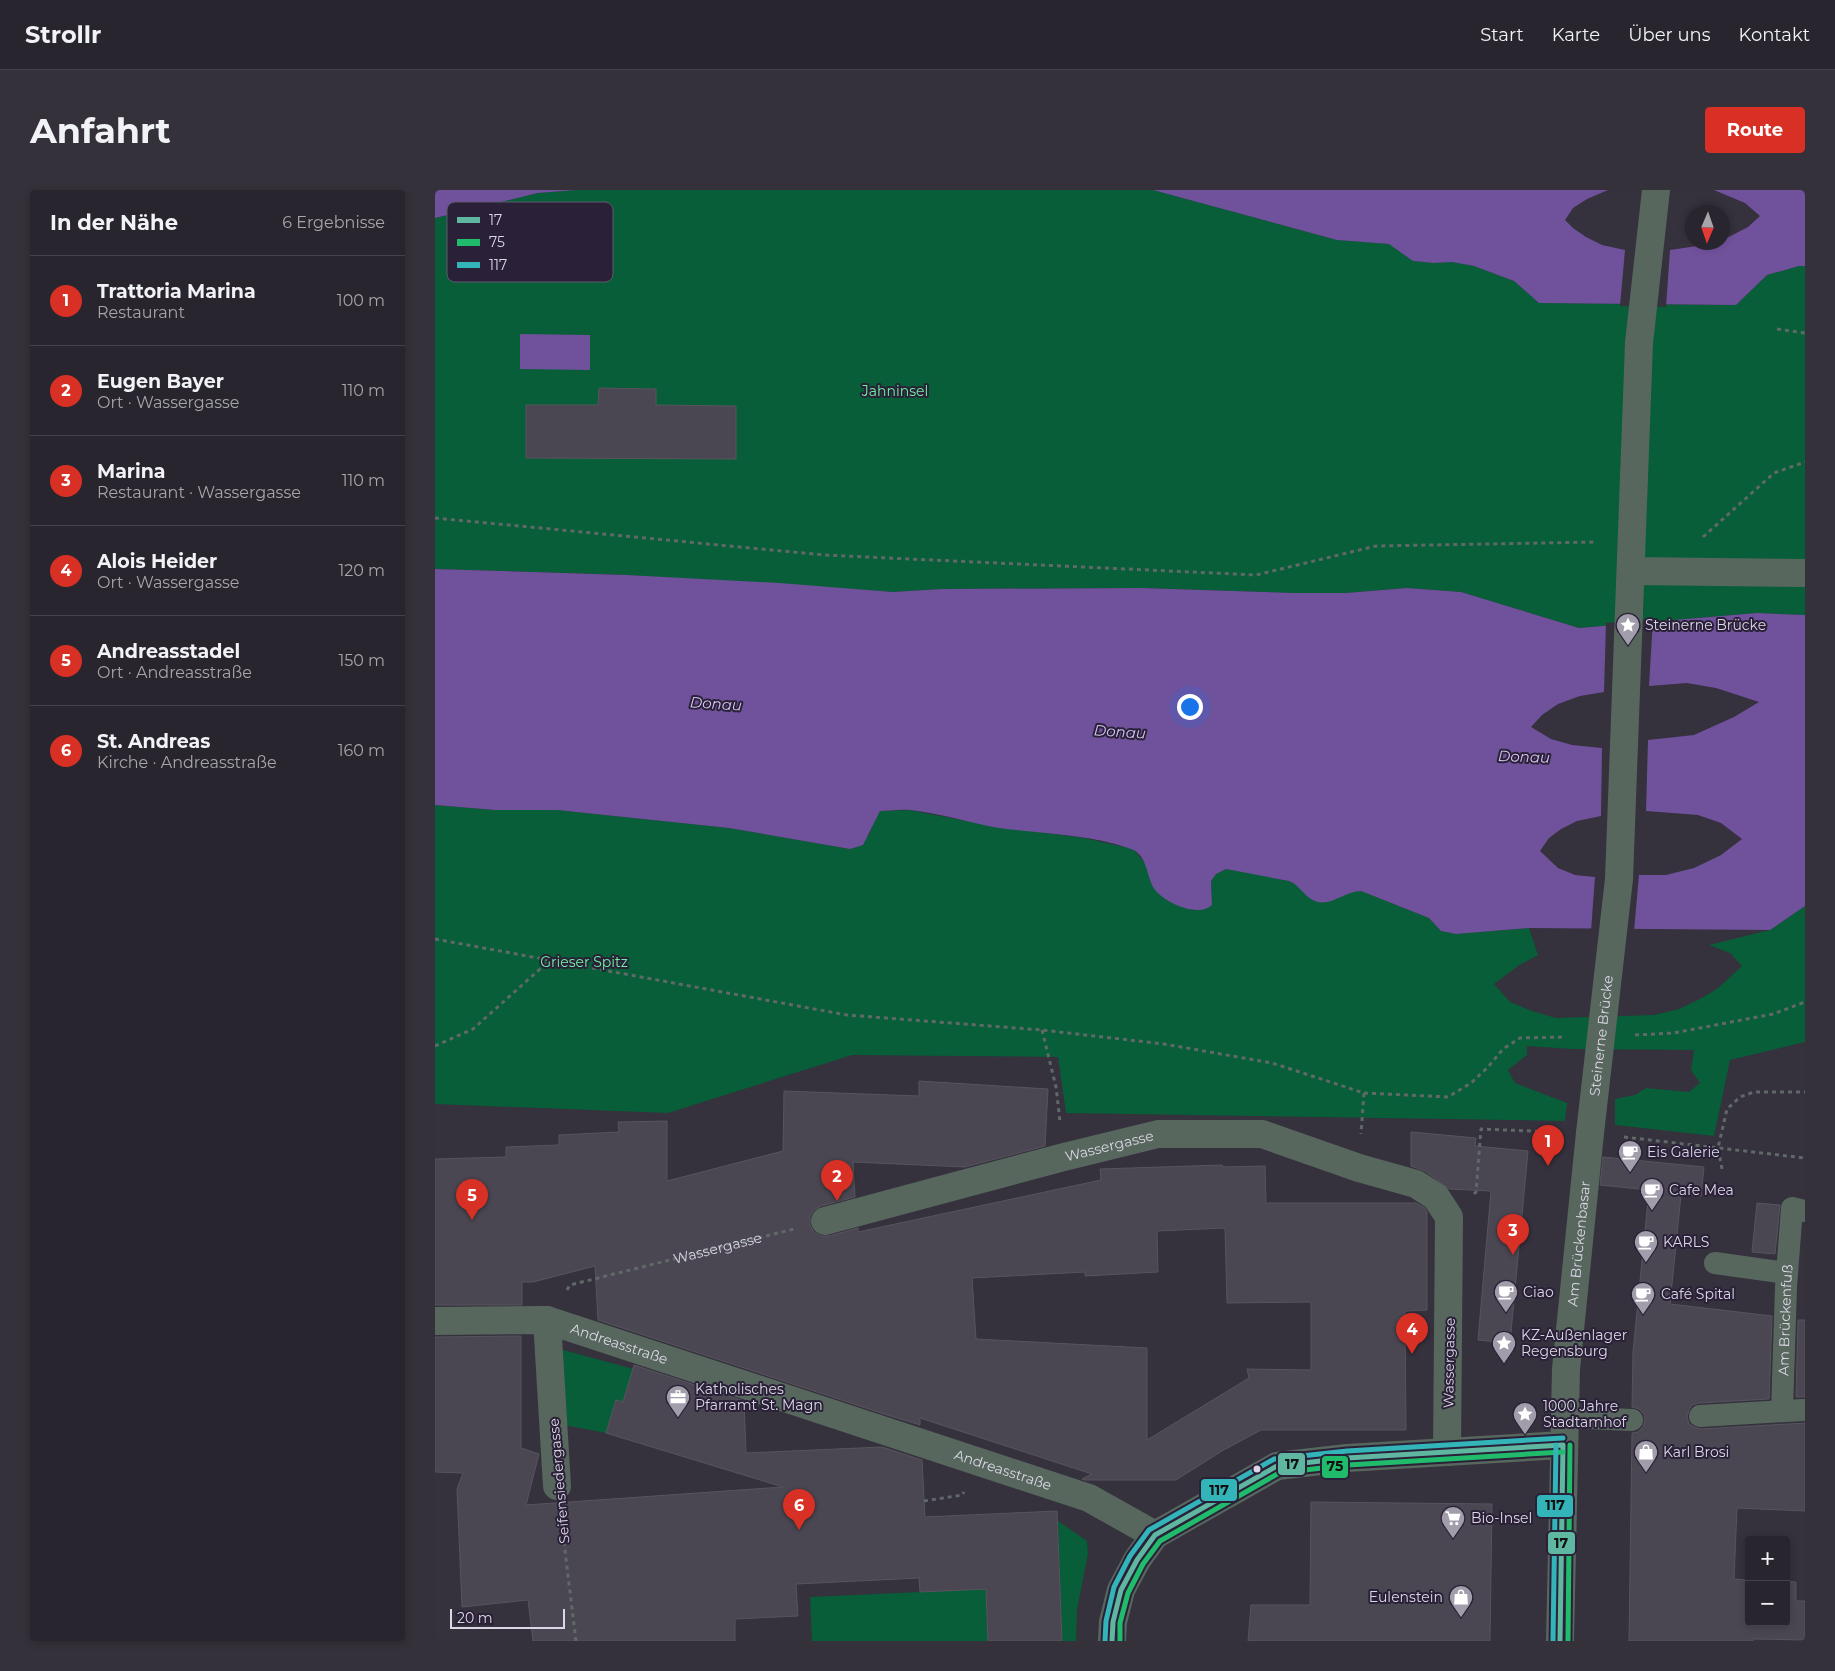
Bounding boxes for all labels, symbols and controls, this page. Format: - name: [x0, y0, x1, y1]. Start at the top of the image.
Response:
- text: Strollr: [25, 20, 101, 49]
- text: Start: [1480, 24, 1524, 46]
- text: Karte: [1552, 24, 1600, 46]
- text: Über uns: [1628, 24, 1711, 46]
- text: Kontakt: [1739, 24, 1810, 46]
- button: Route: [1705, 107, 1805, 153]
- text: Anfahrt: [30, 109, 171, 152]
- legend: [447, 202, 613, 282]
- north arrow: [1685, 205, 1730, 250]
- text: In der Nähe: [50, 210, 178, 235]
- text: 17: [489, 211, 502, 229]
- text: 6 Ergebnisse: [282, 213, 385, 232]
- text: 75: [489, 233, 505, 251]
- text: 117: [489, 256, 507, 274]
- text: Trattoria Marina: [97, 280, 256, 303]
- text: 1: [63, 291, 69, 310]
- text: 100 m: [337, 291, 385, 310]
- text: Restaurant: [97, 303, 185, 322]
- text: Eugen Bayer: [97, 370, 224, 393]
- text: 2: [61, 381, 71, 400]
- text: 110 m: [342, 381, 385, 400]
- park label: Jahninsel: [861, 382, 928, 400]
- text: Ort · Wassergasse: [97, 393, 240, 412]
- text: Marina: [97, 460, 166, 483]
- text: 3: [61, 471, 71, 490]
- text: 110 m: [342, 471, 385, 490]
- text: Restaurant · Wassergasse: [97, 483, 301, 502]
- text: Alois Heider: [97, 550, 217, 573]
- text: 4: [60, 561, 72, 580]
- text: 120 m: [338, 561, 385, 580]
- text: Ort · Wassergasse: [97, 573, 240, 592]
- place icon: Steinerne Brücke: [1615, 612, 1641, 646]
- place label: Steinerne Brücke: [1645, 616, 1766, 634]
- text: Andreasstadel: [97, 640, 240, 663]
- text: 5: [61, 651, 71, 670]
- text: 150 m: [338, 651, 385, 670]
- text: Ort · Andreasstraße: [97, 663, 252, 682]
- water label: Donau: [689, 692, 743, 715]
- your location: [1177, 694, 1203, 720]
- water label: Donau: [1093, 720, 1147, 743]
- text: St. Andreas: [97, 730, 210, 753]
- text: 6: [61, 741, 71, 760]
- text: 160 m: [338, 741, 385, 760]
- water label: Donau: [1498, 746, 1550, 767]
- text: Kirche · Andreasstraße: [97, 753, 277, 772]
- park label: Grieser Spitz: [540, 953, 628, 971]
- street label: Steinerne Brücke: [1585, 974, 1617, 1097]
- pin: 1: [1532, 1125, 1564, 1166]
- street label: Wassergasse: [1063, 1126, 1155, 1165]
- cafe icon: Eis Galerie: [1617, 1139, 1643, 1173]
- place label: Eis Galerie: [1647, 1143, 1720, 1161]
- pin: 2: [821, 1160, 853, 1201]
- cafe icon: Cafe Mea: [1639, 1177, 1665, 1211]
- pin: 5: [456, 1179, 488, 1220]
- street label: Am Brückenbasar: [1563, 1180, 1594, 1308]
- place label: Cafe Mea: [1669, 1181, 1734, 1199]
- pin: 3: [1497, 1214, 1529, 1255]
- street label: Wassergasse: [671, 1228, 764, 1268]
- cafe icon: KARLS: [1633, 1229, 1659, 1263]
- place label: KARLS: [1663, 1233, 1709, 1251]
- street label: Am Brückenfuß: [1774, 1264, 1797, 1376]
- cafe icon: Ciao: [1493, 1279, 1519, 1313]
- cafe icon: Café Spital: [1630, 1281, 1656, 1315]
- place label: Ciao: [1523, 1283, 1554, 1301]
- place label: Café Spital: [1661, 1285, 1735, 1303]
- pin: 4: [1396, 1313, 1428, 1354]
- street label: Wassergasse: [1439, 1318, 1459, 1408]
- street label: Andreasstraße: [568, 1319, 670, 1368]
- place label: KZ-Außenlager Regensburg: [1521, 1326, 1628, 1360]
- place icon: KZ-Außenlager Regensburg: [1491, 1330, 1517, 1364]
- place label: Katholisches Pfarramt St. Magn: [695, 1380, 823, 1414]
- office icon: Katholisches Pfarramt St. Magn: [665, 1384, 691, 1418]
- place label: 1000 Jahre Stadtamhof: [1543, 1397, 1627, 1431]
- place icon: 1000 Jahre Stadtamhof: [1512, 1401, 1538, 1435]
- street label: Seifensiedergasse: [545, 1418, 573, 1544]
- shop icon: Karl Brosi: [1633, 1439, 1659, 1473]
- place label: Karl Brosi: [1663, 1443, 1729, 1461]
- street label: Andreasstraße: [952, 1445, 1054, 1494]
- line badge: 17: [1277, 1452, 1306, 1476]
- text: 17: [1285, 1455, 1299, 1473]
- line badge: 75: [1321, 1455, 1349, 1479]
- text: 75: [1327, 1457, 1343, 1475]
- unlabelled marker: [1252, 1464, 1262, 1474]
- line badge: 117: [1200, 1478, 1238, 1502]
- text: 117: [1209, 1481, 1229, 1499]
- pin: 6: [783, 1489, 815, 1530]
- line badge: 117: [1536, 1494, 1574, 1518]
- text: 117: [1545, 1496, 1565, 1514]
- supermarket icon: Bio-Insel: [1440, 1505, 1466, 1539]
- place label: Bio-Insel: [1471, 1509, 1532, 1527]
- line badge: 17: [1547, 1531, 1576, 1555]
- text: 17: [1554, 1534, 1568, 1552]
- map controls: [1745, 1536, 1790, 1626]
- button: +: [1745, 1536, 1790, 1581]
- button: −: [1745, 1581, 1790, 1626]
- shop icon: Eulenstein: [1448, 1584, 1474, 1618]
- place label: Eulenstein: [1369, 1588, 1443, 1606]
- scale bar: [450, 1606, 565, 1629]
- text: 20 m: [457, 1609, 493, 1627]

